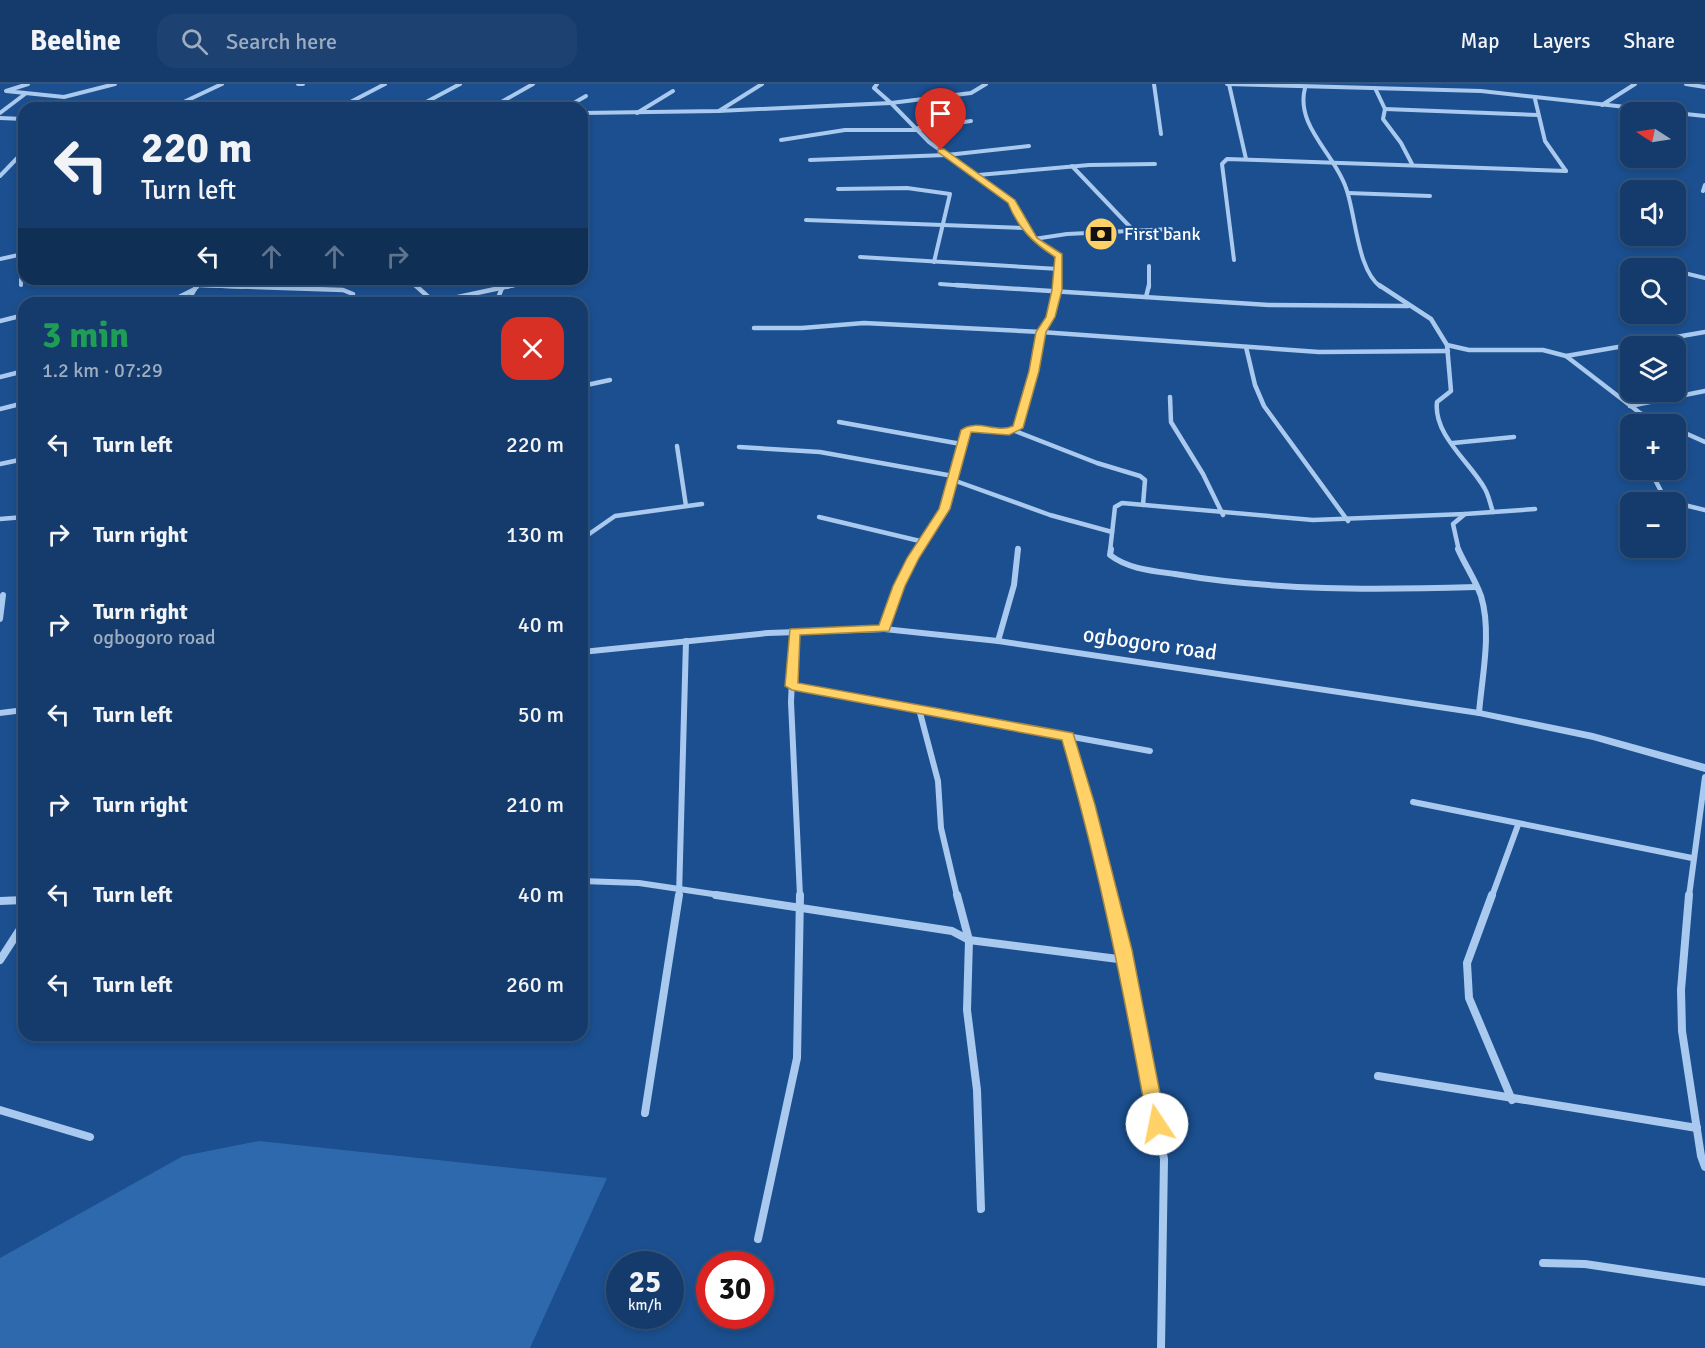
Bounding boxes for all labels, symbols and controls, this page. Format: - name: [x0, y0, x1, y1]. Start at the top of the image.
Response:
- search box: [157, 14, 577, 68]
- text: Beeline: [30, 24, 121, 58]
- icon: search: [178, 25, 211, 58]
- text: Search here: [226, 28, 337, 55]
- text: Map: [1461, 28, 1499, 54]
- text: Layers: [1532, 28, 1590, 54]
- text: Share: [1623, 28, 1675, 54]
- pin: [915, 88, 966, 150]
- icon: arrive: [924, 97, 957, 130]
- north arrow: [1620, 102, 1686, 168]
- map controls: [1620, 102, 1686, 558]
- text: 220 m: [141, 123, 252, 174]
- icon: left: [42, 126, 120, 204]
- text: Turn left: [141, 174, 236, 207]
- button: sound: [1620, 180, 1686, 246]
- bank icon: First bank: [1083, 216, 1119, 252]
- place label: First bank: [1124, 223, 1201, 245]
- icon: left: [192, 240, 225, 273]
- icon: ahead: [255, 240, 288, 273]
- icon: ahead: [318, 240, 351, 273]
- icon: right: [381, 240, 414, 273]
- button: search: [1620, 258, 1686, 324]
- text: 3 min: [42, 313, 129, 358]
- button: close: [501, 317, 564, 380]
- button: layers: [1620, 336, 1686, 402]
- text: 1.2 km · 07:29: [42, 358, 163, 383]
- button: +: [1620, 414, 1686, 480]
- icon: left: [42, 428, 75, 461]
- text: Turn left: [93, 431, 173, 458]
- text: 220 m: [506, 431, 564, 458]
- button: −: [1620, 492, 1686, 558]
- icon: right: [42, 518, 75, 551]
- text: Turn right: [93, 521, 188, 548]
- text: 130 m: [506, 521, 564, 548]
- text: Turn right: [93, 598, 188, 625]
- icon: right: [42, 608, 75, 641]
- text: 40 m: [518, 611, 564, 638]
- street label: ogbogoro road: [1081, 620, 1219, 666]
- text: ogbogoro road: [93, 625, 216, 650]
- icon: left: [42, 698, 75, 731]
- text: Turn left: [93, 701, 173, 728]
- text: 50 m: [518, 701, 564, 728]
- icon: right: [42, 788, 75, 821]
- text: Turn right: [93, 791, 188, 818]
- text: 210 m: [506, 791, 564, 818]
- icon: left: [42, 878, 75, 911]
- text: Turn left: [93, 881, 173, 908]
- text: 40 m: [518, 881, 564, 908]
- icon: left: [42, 968, 75, 1001]
- text: Turn left: [93, 971, 173, 998]
- text: 260 m: [506, 971, 564, 998]
- position arrow: [1125, 1092, 1189, 1156]
- speed limit sign: 30: [696, 1251, 774, 1329]
- text: 25: [629, 1264, 661, 1301]
- text: km/h: [628, 1296, 662, 1314]

